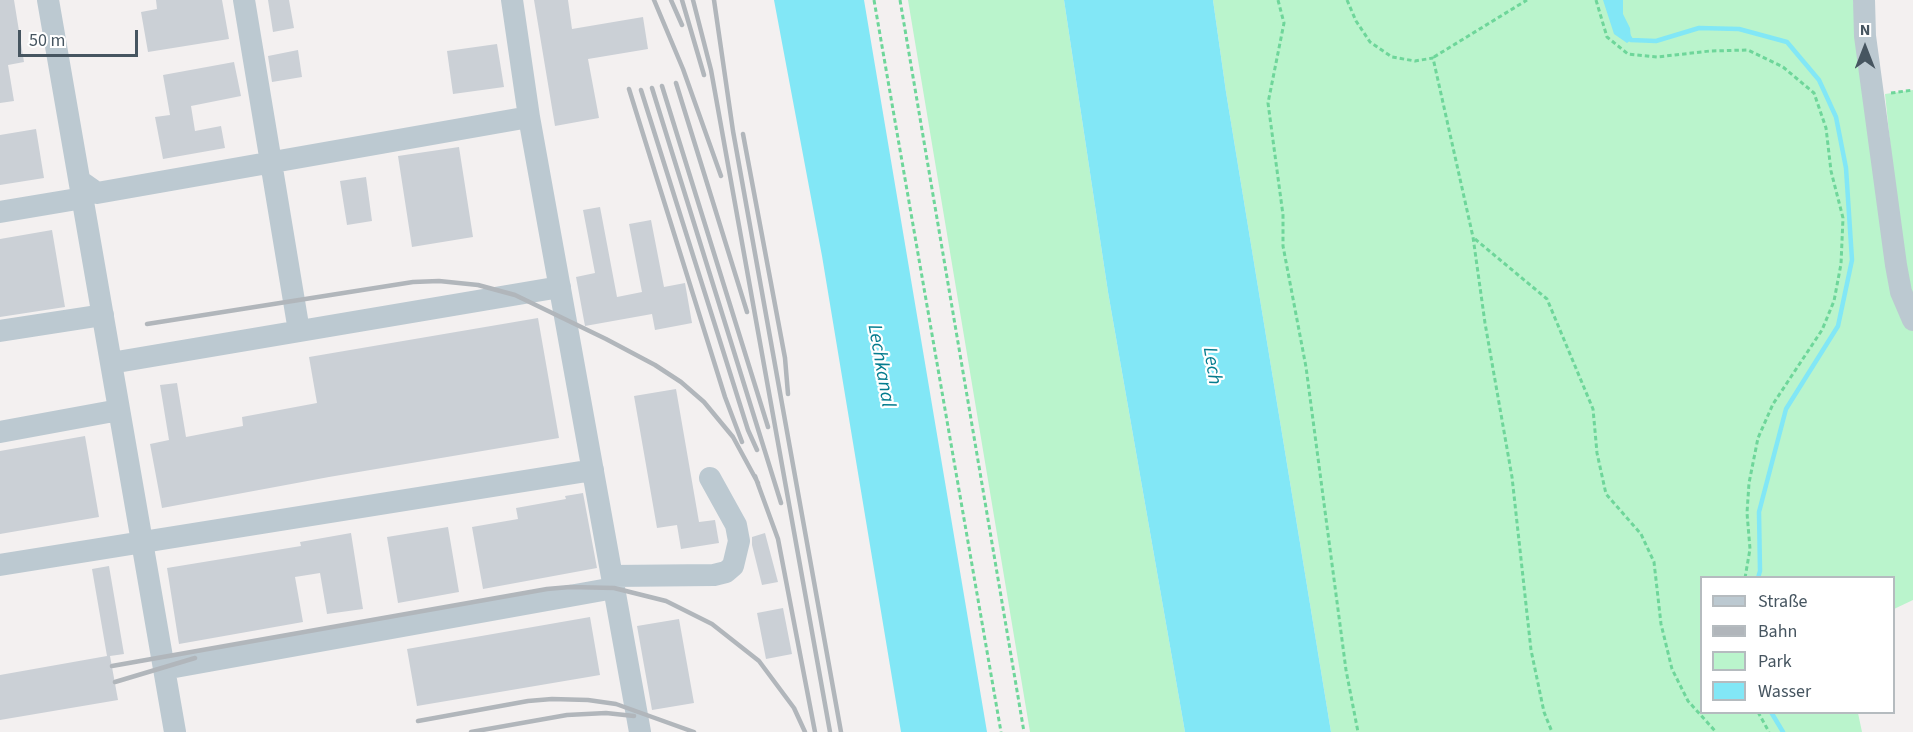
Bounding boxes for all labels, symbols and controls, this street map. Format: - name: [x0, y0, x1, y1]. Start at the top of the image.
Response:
- scale bar: [21, 18, 141, 56]
- north arrow: [1835, 18, 1895, 78]
- text: N: [1860, 19, 1870, 41]
- text: 50 m: [29, 28, 65, 53]
- water label: Lechkanal: [861, 323, 899, 409]
- water label: Lech: [1196, 345, 1226, 387]
- legend: [1700, 576, 1895, 714]
- text: Straße: [1758, 589, 1807, 614]
- text: Bahn: [1758, 619, 1797, 644]
- text: Park: [1758, 649, 1792, 674]
- text: Wasser: [1758, 679, 1811, 704]

